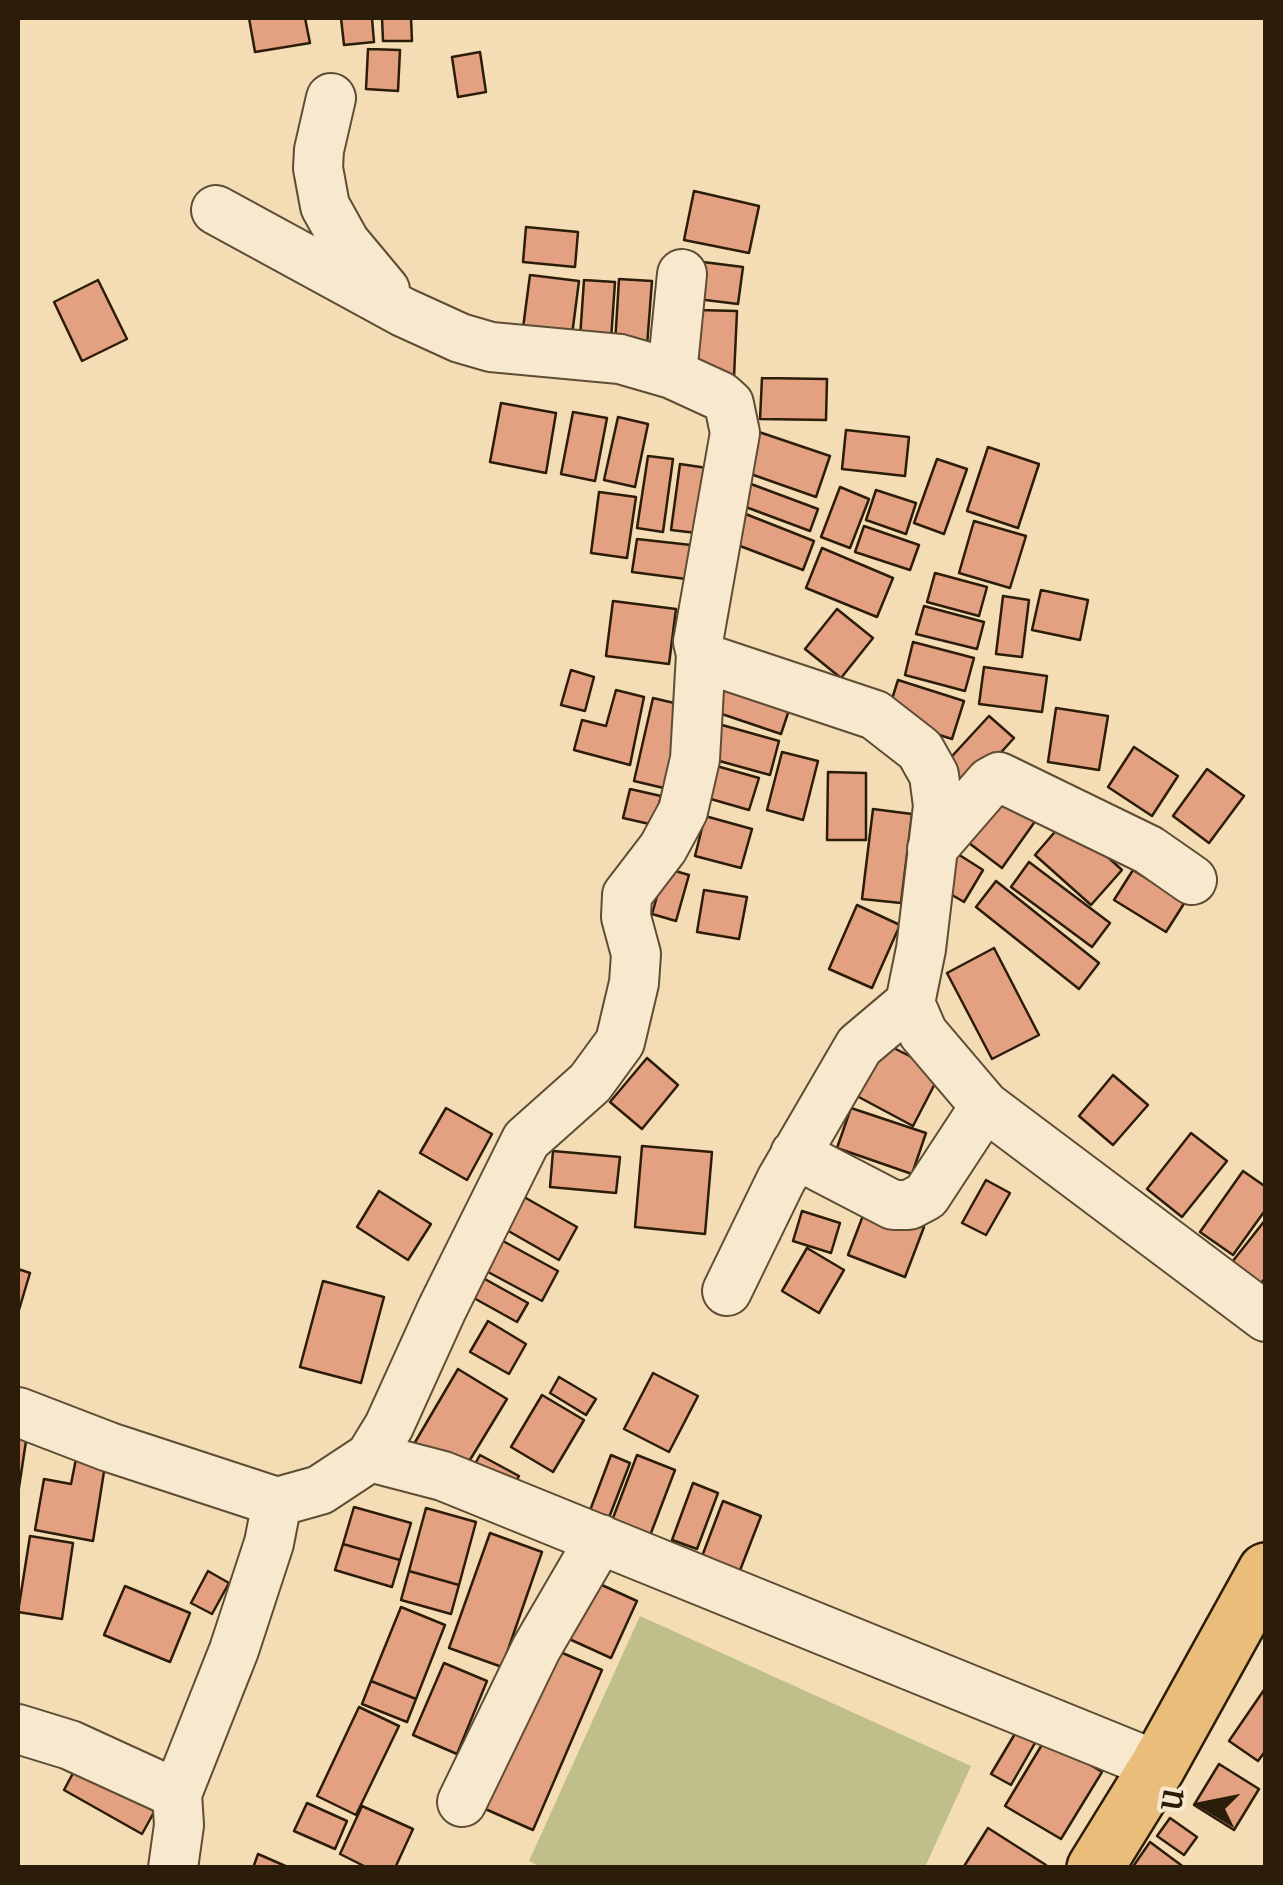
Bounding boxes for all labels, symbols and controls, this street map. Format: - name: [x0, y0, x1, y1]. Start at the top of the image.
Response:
- north arrow: [1153, 1755, 1253, 1855]
- text: U: [1155, 1786, 1191, 1813]

